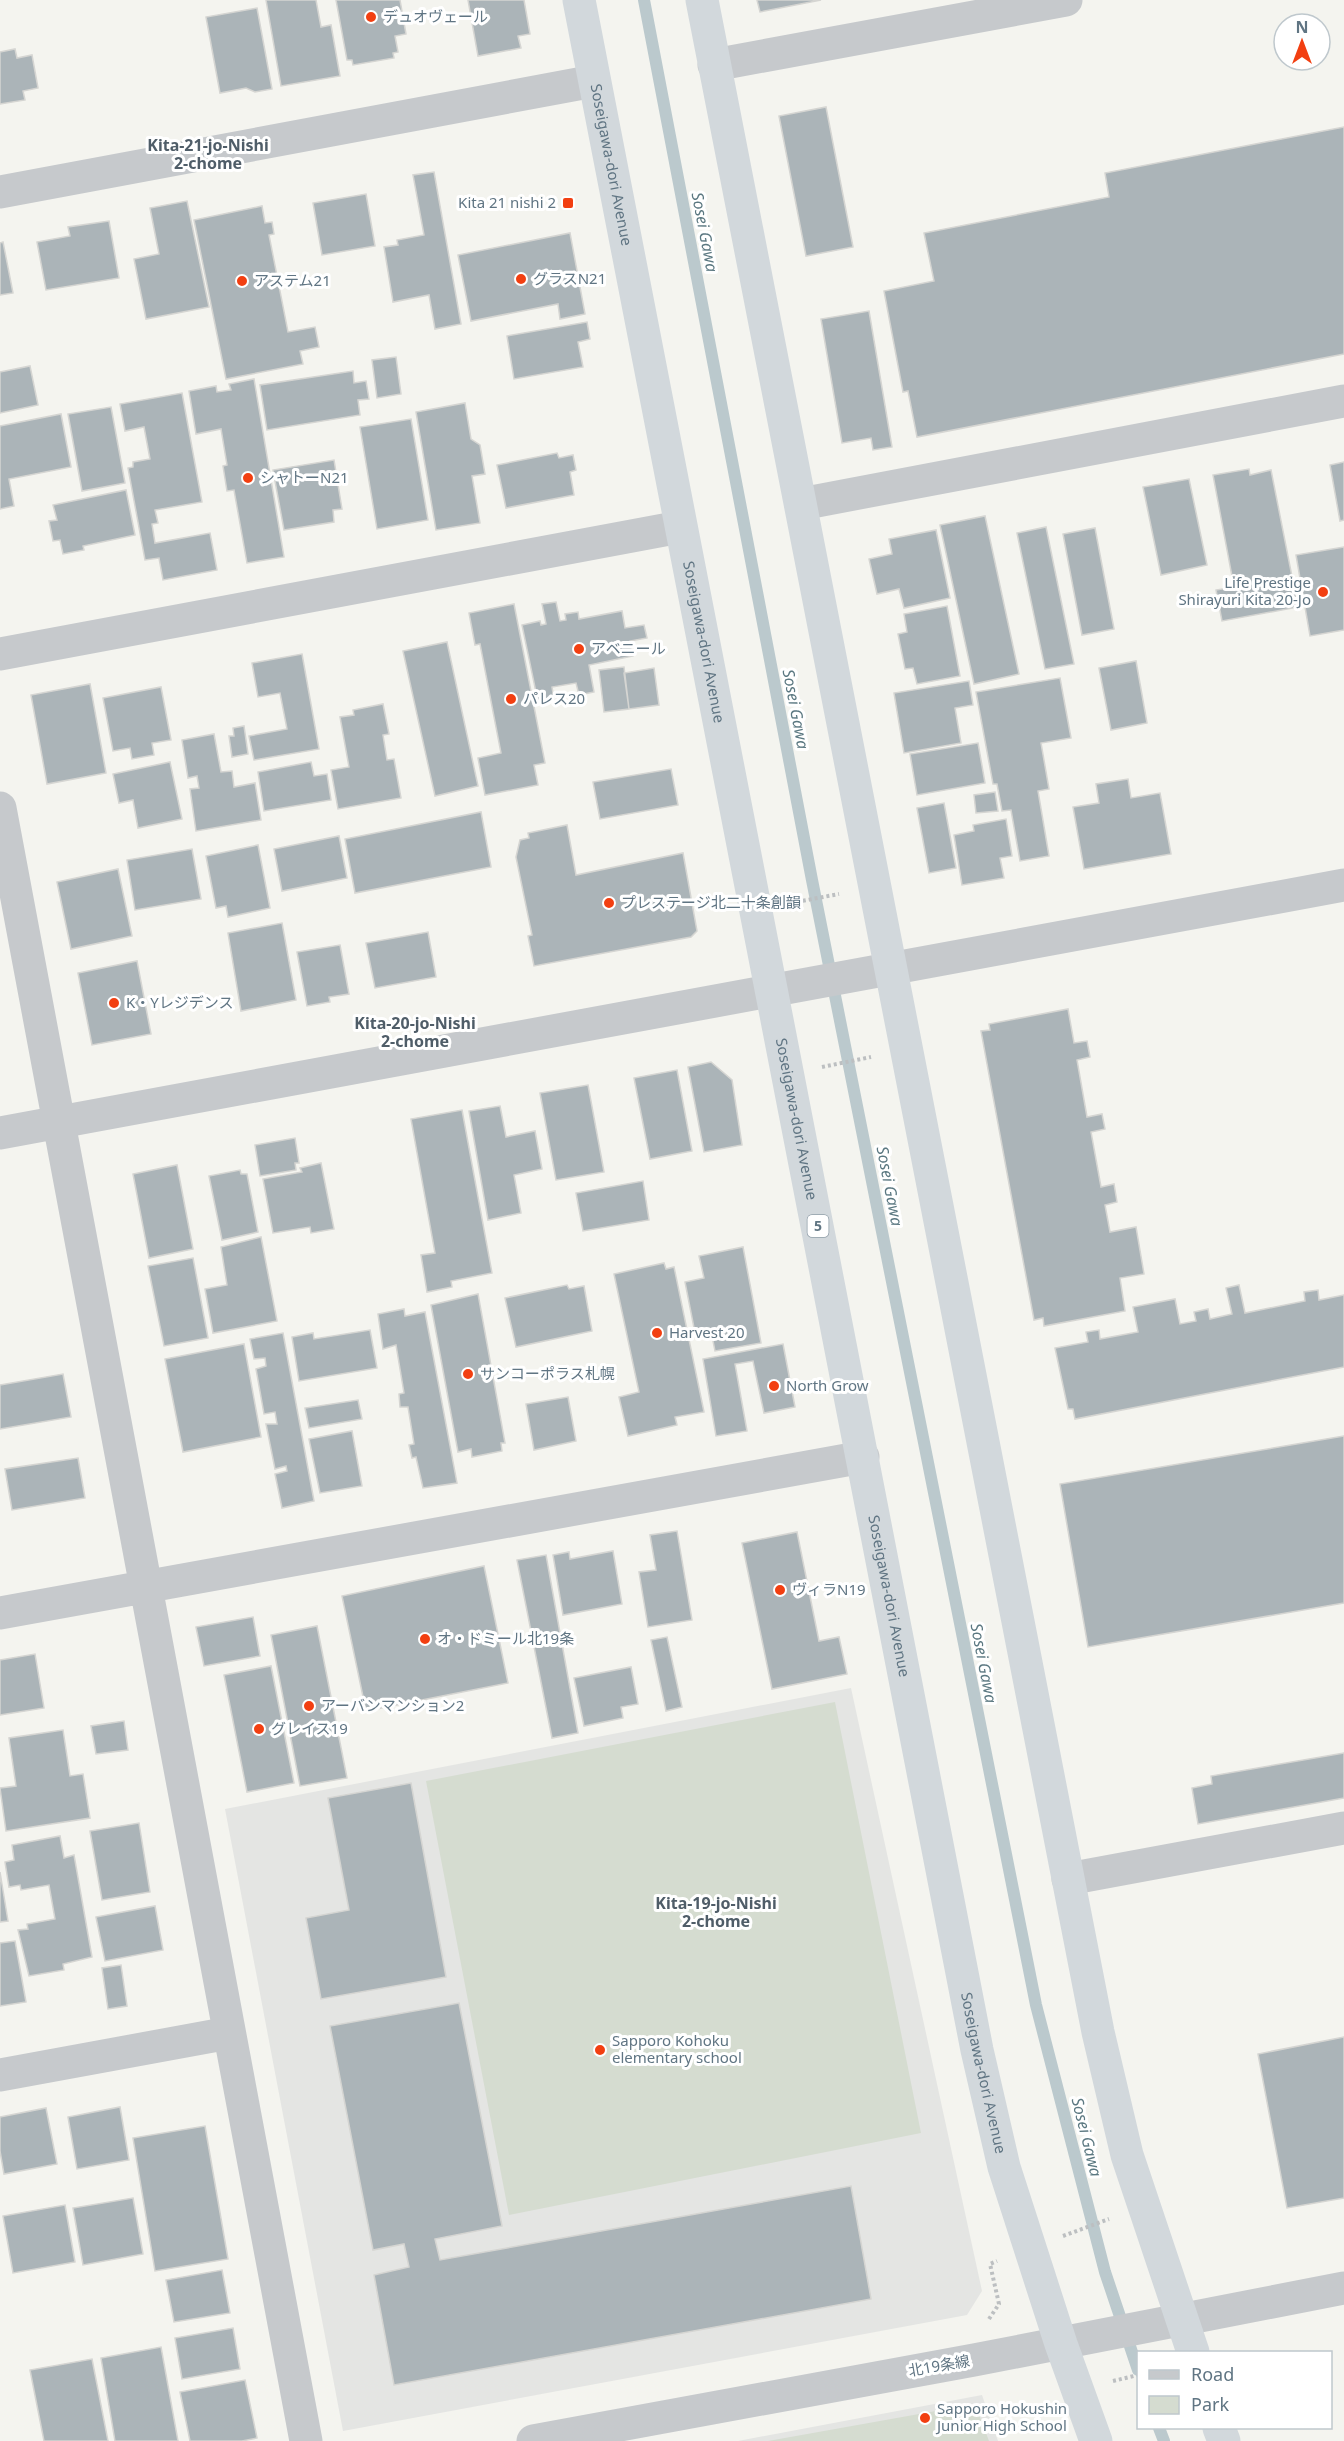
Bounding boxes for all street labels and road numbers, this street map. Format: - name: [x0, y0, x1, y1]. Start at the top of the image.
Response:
- street label: Soseigawa-dori Avenue: [586, 82, 638, 247]
- street label: Soseigawa-dori Avenue: [679, 559, 730, 725]
- street label: Soseigawa-dori Avenue: [772, 1036, 823, 1202]
- road number: 5: [808, 1215, 828, 1237]
- street label: Soseigawa-dori Avenue: [864, 1513, 915, 1679]
- street label: Soseigawa-dori Avenue: [957, 1990, 1012, 2155]
- street label: 北19条線: [906, 2350, 971, 2380]

